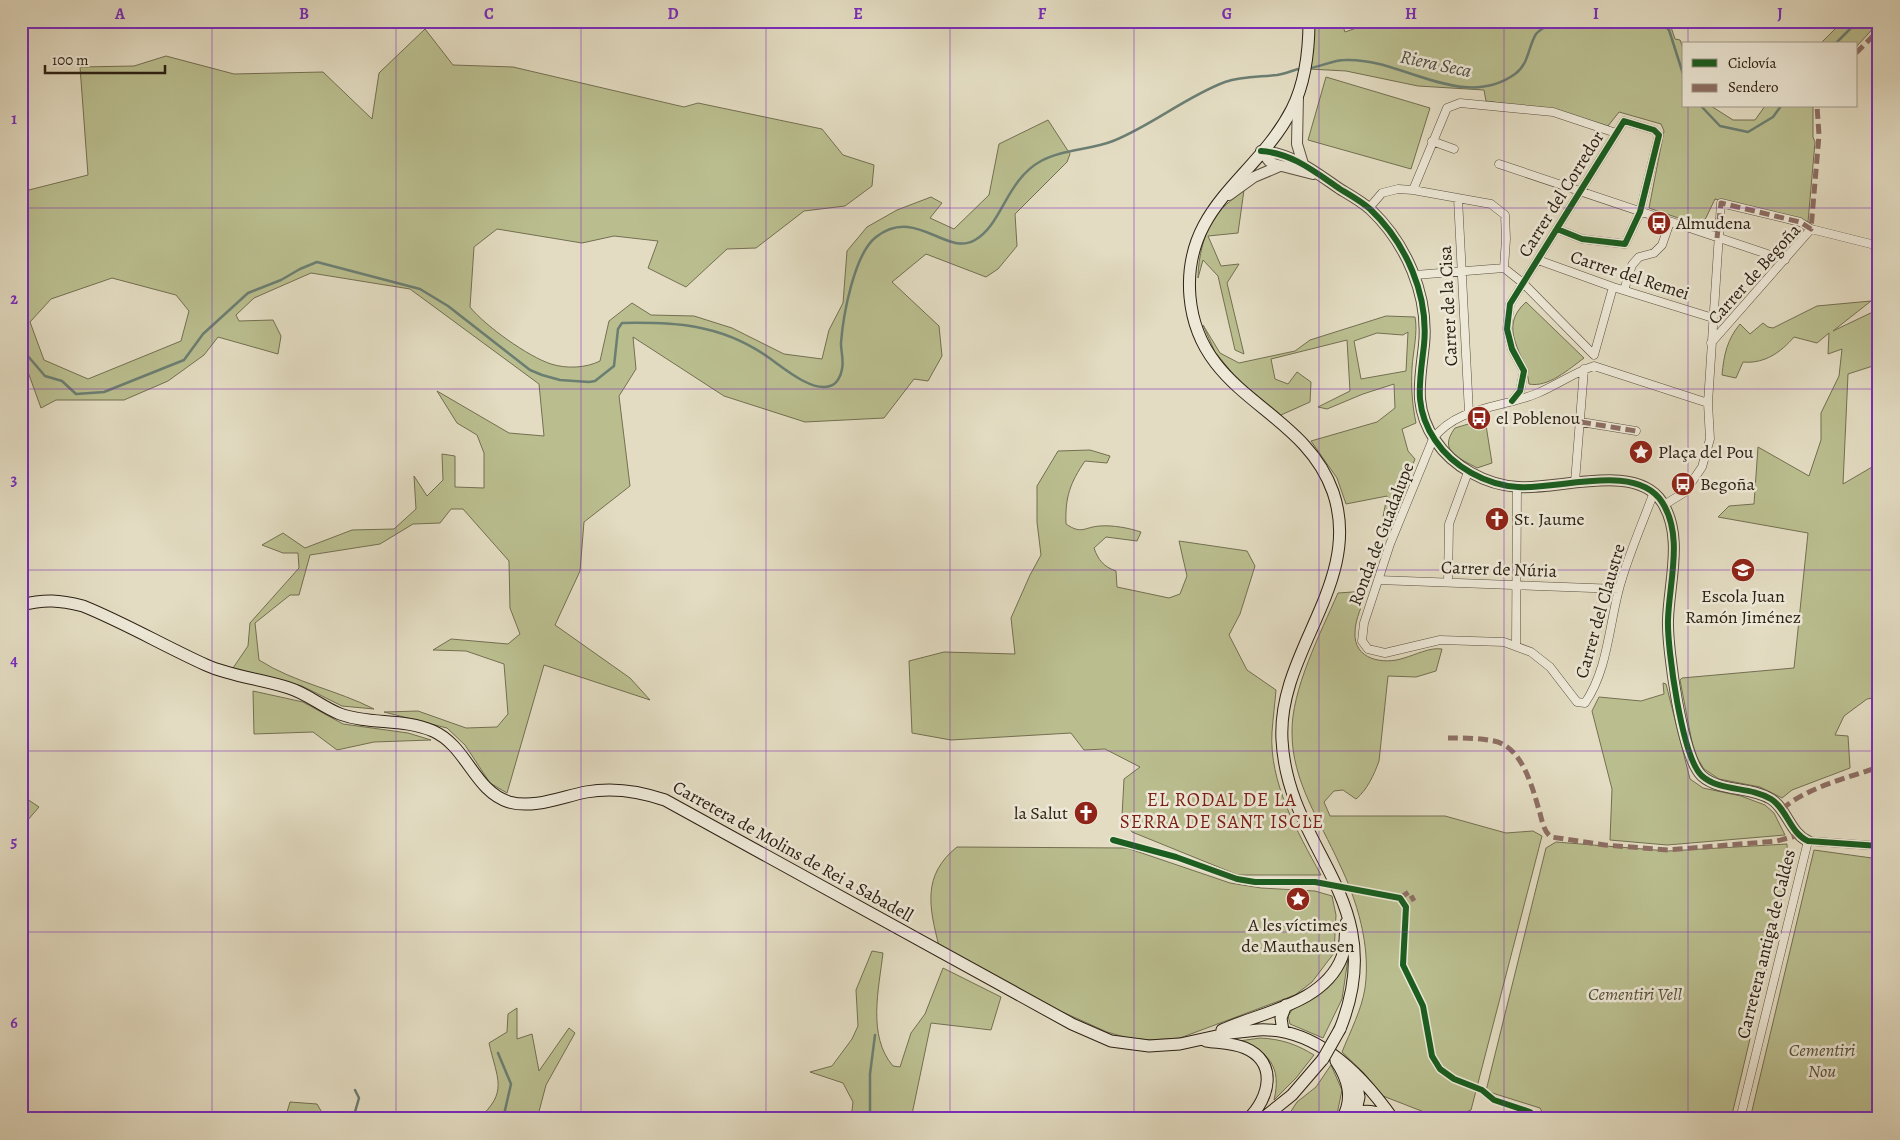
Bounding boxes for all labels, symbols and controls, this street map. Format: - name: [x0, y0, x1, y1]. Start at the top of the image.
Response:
- text: A: [114, 3, 126, 25]
- text: B: [299, 3, 309, 25]
- text: C: [484, 3, 494, 25]
- text: D: [667, 3, 679, 25]
- text: E: [853, 3, 863, 25]
- text: F: [1038, 3, 1047, 25]
- text: G: [1222, 3, 1232, 25]
- text: H: [1405, 3, 1417, 25]
- text: I: [1593, 3, 1599, 25]
- text: J: [1777, 3, 1783, 25]
- scale bar: [45, 42, 165, 74]
- legend: [1682, 42, 1858, 108]
- water label: Riera Seca: [1398, 44, 1474, 84]
- text: 100 m: [52, 50, 89, 70]
- text: Ciclovía: [1728, 53, 1776, 73]
- text: Sendero: [1728, 77, 1778, 97]
- text: 1: [11, 108, 17, 130]
- street label: Carrer del Corredor: [1513, 126, 1610, 262]
- bus stop icon: Almudena: [1646, 210, 1672, 236]
- place label: Almudena: [1675, 211, 1752, 235]
- street label: Carrer de Begoña: [1702, 218, 1806, 330]
- street label: Carrer de la Cisa: [1433, 244, 1463, 367]
- street label: Carrer del Remei: [1567, 244, 1693, 306]
- text: 2: [10, 288, 18, 310]
- bus stop icon: el Poblenou: [1466, 405, 1492, 431]
- place label: el Poblenou: [1496, 406, 1581, 430]
- place icon: Plaça del Pou: [1628, 439, 1654, 465]
- place label: Plaça del Pou: [1658, 440, 1754, 464]
- street label: Ronda de Guadalupe: [1343, 459, 1419, 609]
- text: 3: [11, 469, 18, 491]
- bus stop icon: Begoña: [1670, 471, 1696, 497]
- place label: Begoña: [1700, 472, 1756, 496]
- church icon: St. Jaume: [1484, 506, 1510, 532]
- place label: St. Jaume: [1514, 507, 1585, 531]
- street label: Carrer del Claustre: [1569, 541, 1631, 681]
- street label: Carrer de Núria: [1441, 555, 1558, 583]
- school or university icon: Escola Juan Ramón Jiménez: [1730, 557, 1756, 583]
- place label: Escola Juan Ramón Jiménez: [1685, 584, 1801, 629]
- text: 4: [10, 650, 18, 672]
- street label: Carretera de Molins de Rei a Sabadell: [669, 775, 918, 928]
- district label: EL RODAL DE LA SERRA DE SANT ISCLE: [1120, 787, 1324, 835]
- church icon: la Salut: [1073, 800, 1099, 826]
- place label: la Salut: [1014, 801, 1068, 825]
- text: 5: [11, 831, 18, 853]
- street label: Carretera antiga de Caldes: [1731, 847, 1801, 1041]
- place icon: A les víctimes de Mauthausen: [1285, 886, 1311, 912]
- place label: A les víctimes de Mauthausen: [1241, 913, 1355, 958]
- park label: Cementiri Vell: [1588, 982, 1683, 1006]
- text: 6: [10, 1012, 18, 1034]
- park label: Cementiri Nou: [1789, 1038, 1855, 1083]

